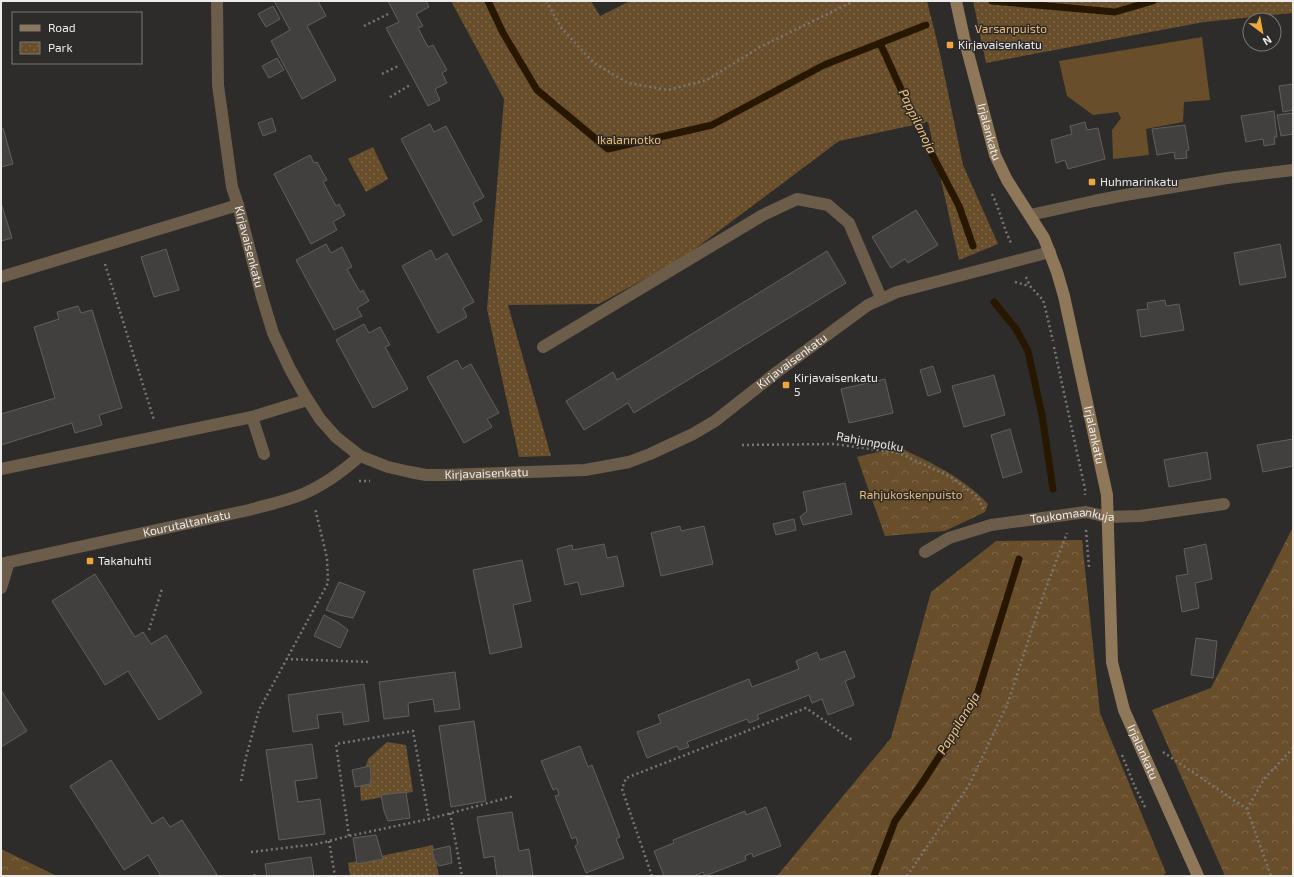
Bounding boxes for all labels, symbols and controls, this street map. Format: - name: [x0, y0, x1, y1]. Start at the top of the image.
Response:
- legend: [12, 12, 142, 64]
- north arrow: [1242, 12, 1282, 52]
- text: Road: [48, 20, 76, 34]
- park label: Varsanpuisto: [975, 21, 1047, 35]
- text: N: [1261, 33, 1274, 49]
- place label: Kirjavaisenkatu: [958, 37, 1042, 52]
- text: Park: [48, 40, 73, 54]
- marker: Kirjavaisenkatu: [945, 40, 955, 50]
- water label: Pappilanoja: [895, 86, 941, 156]
- street label: Irjalankatu: [976, 101, 1005, 163]
- park label: Ikalannotko: [597, 132, 661, 146]
- place label: Huhmarinkatu: [1100, 174, 1178, 188]
- marker: Huhmarinkatu: [1087, 177, 1097, 187]
- street label: Kirjavaisenkatu: [232, 204, 267, 289]
- street label: Kirjavaisenkatu: [753, 330, 829, 391]
- place label: Kirjavaisenkatu 5: [794, 370, 878, 398]
- marker: Kirjavaisenkatu 5: [781, 380, 791, 390]
- street label: Irjalankatu: [1082, 405, 1108, 465]
- street label: Rahjunpolku: [835, 428, 905, 455]
- street label: Kirjavaisenkatu: [444, 464, 529, 481]
- park label: Rahjukoskenpuisto: [859, 487, 963, 502]
- street label: Toukomaankuja: [1029, 504, 1115, 526]
- street label: Kourutaltankatu: [141, 506, 232, 539]
- place label: Takahuhti: [98, 553, 151, 567]
- marker: Takahuhti: [85, 556, 95, 566]
- water label: Pappilanoja: [933, 689, 983, 757]
- street label: Irjalankatu: [1125, 722, 1162, 781]

